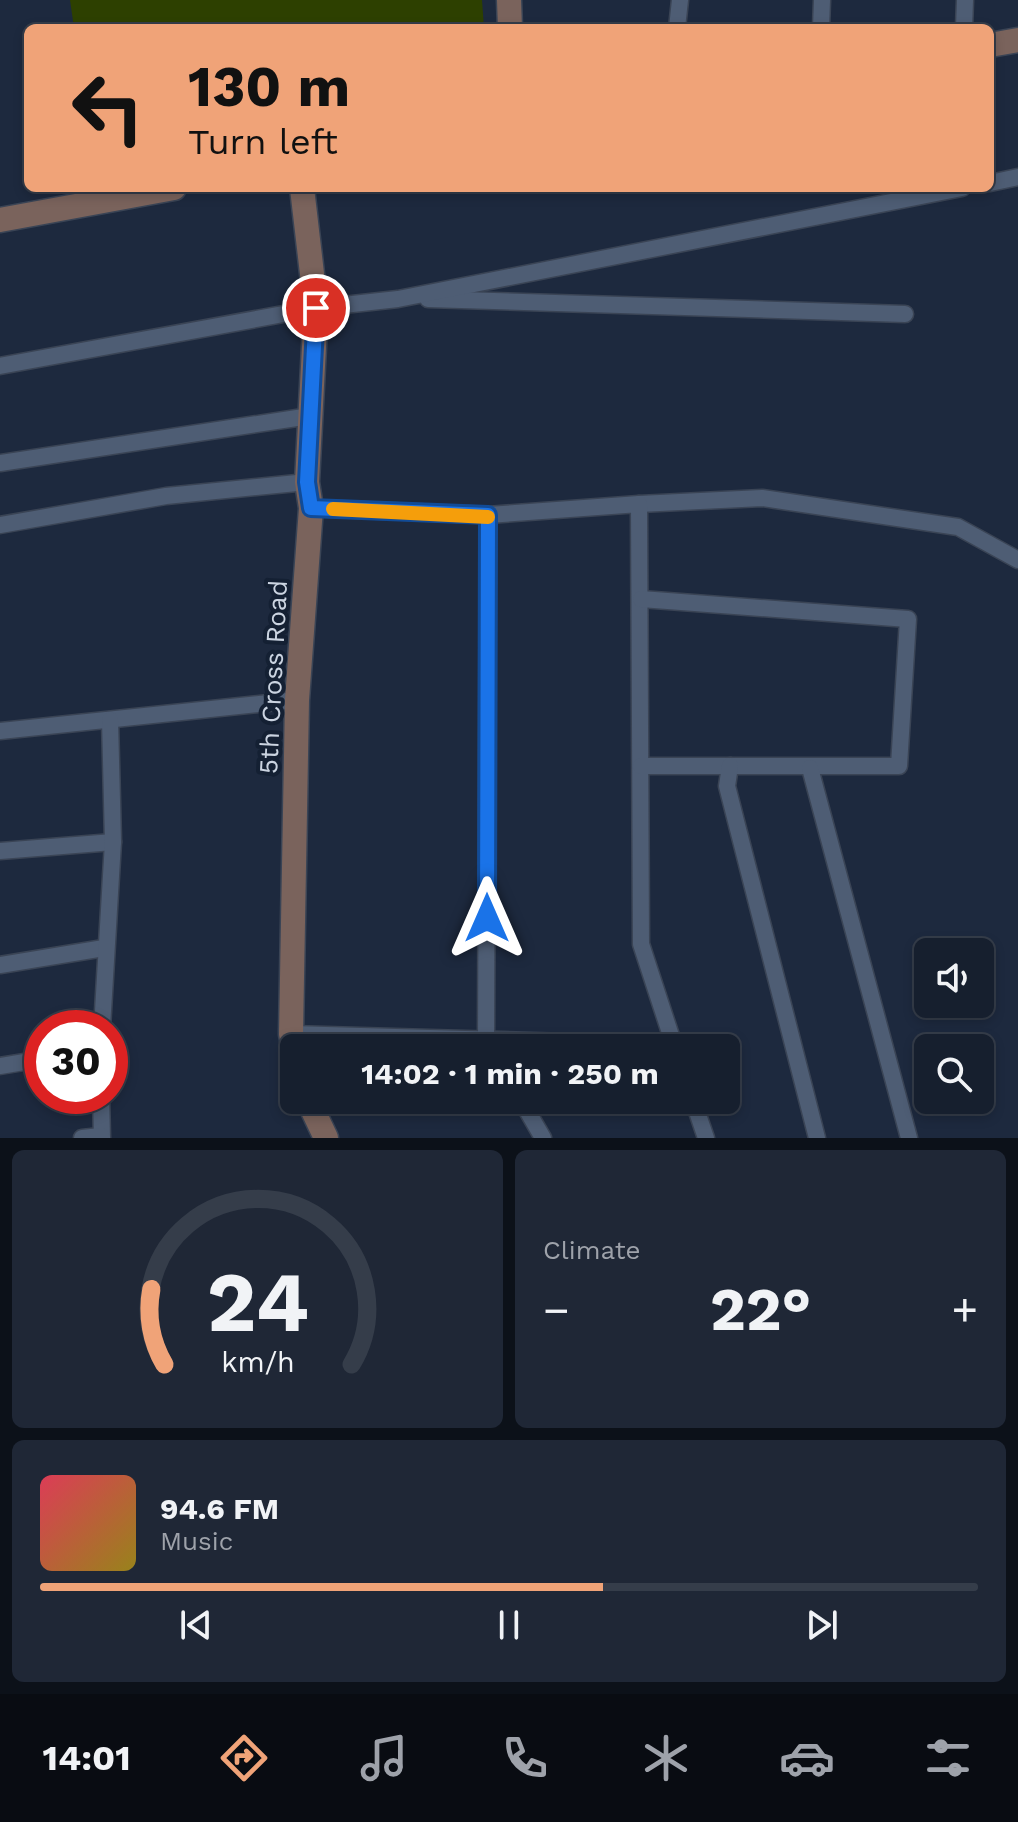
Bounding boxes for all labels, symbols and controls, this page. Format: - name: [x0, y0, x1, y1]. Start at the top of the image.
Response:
- text: 130 m: [188, 54, 350, 120]
- icon: left: [56, 56, 160, 160]
- text: Turn left: [188, 121, 338, 163]
- pin: [282, 274, 350, 342]
- icon: arrive: [294, 286, 338, 330]
- street label: 5th Cross Road: [253, 579, 293, 775]
- position arrow: [445, 876, 529, 960]
- map controls: [914, 938, 994, 1114]
- button: sound: [914, 938, 994, 1018]
- speed limit sign: 30: [24, 1010, 128, 1114]
- button: search: [914, 1034, 994, 1114]
- text: 14:02 · 1 min · 250 m: [361, 1056, 659, 1091]
- text: Climate: [543, 1235, 641, 1265]
- text: 24: [206, 1254, 309, 1351]
- text: 22°: [710, 1274, 811, 1345]
- text: −: [543, 1284, 570, 1336]
- text: +: [951, 1284, 978, 1336]
- text: km/h: [221, 1345, 294, 1379]
- text: 94.6 FM: [160, 1491, 279, 1526]
- text: Music: [160, 1526, 233, 1556]
- icon: previous: [174, 1603, 218, 1647]
- icon: pause: [487, 1603, 531, 1647]
- icon: next: [800, 1603, 844, 1647]
- icon: directions: [216, 1730, 272, 1786]
- icon: music: [356, 1730, 412, 1786]
- icon: phone: [497, 1730, 553, 1786]
- icon: climate: [638, 1730, 694, 1786]
- icon: car: [779, 1730, 835, 1786]
- icon: filters: [920, 1730, 976, 1786]
- text: 14:01: [42, 1737, 131, 1779]

